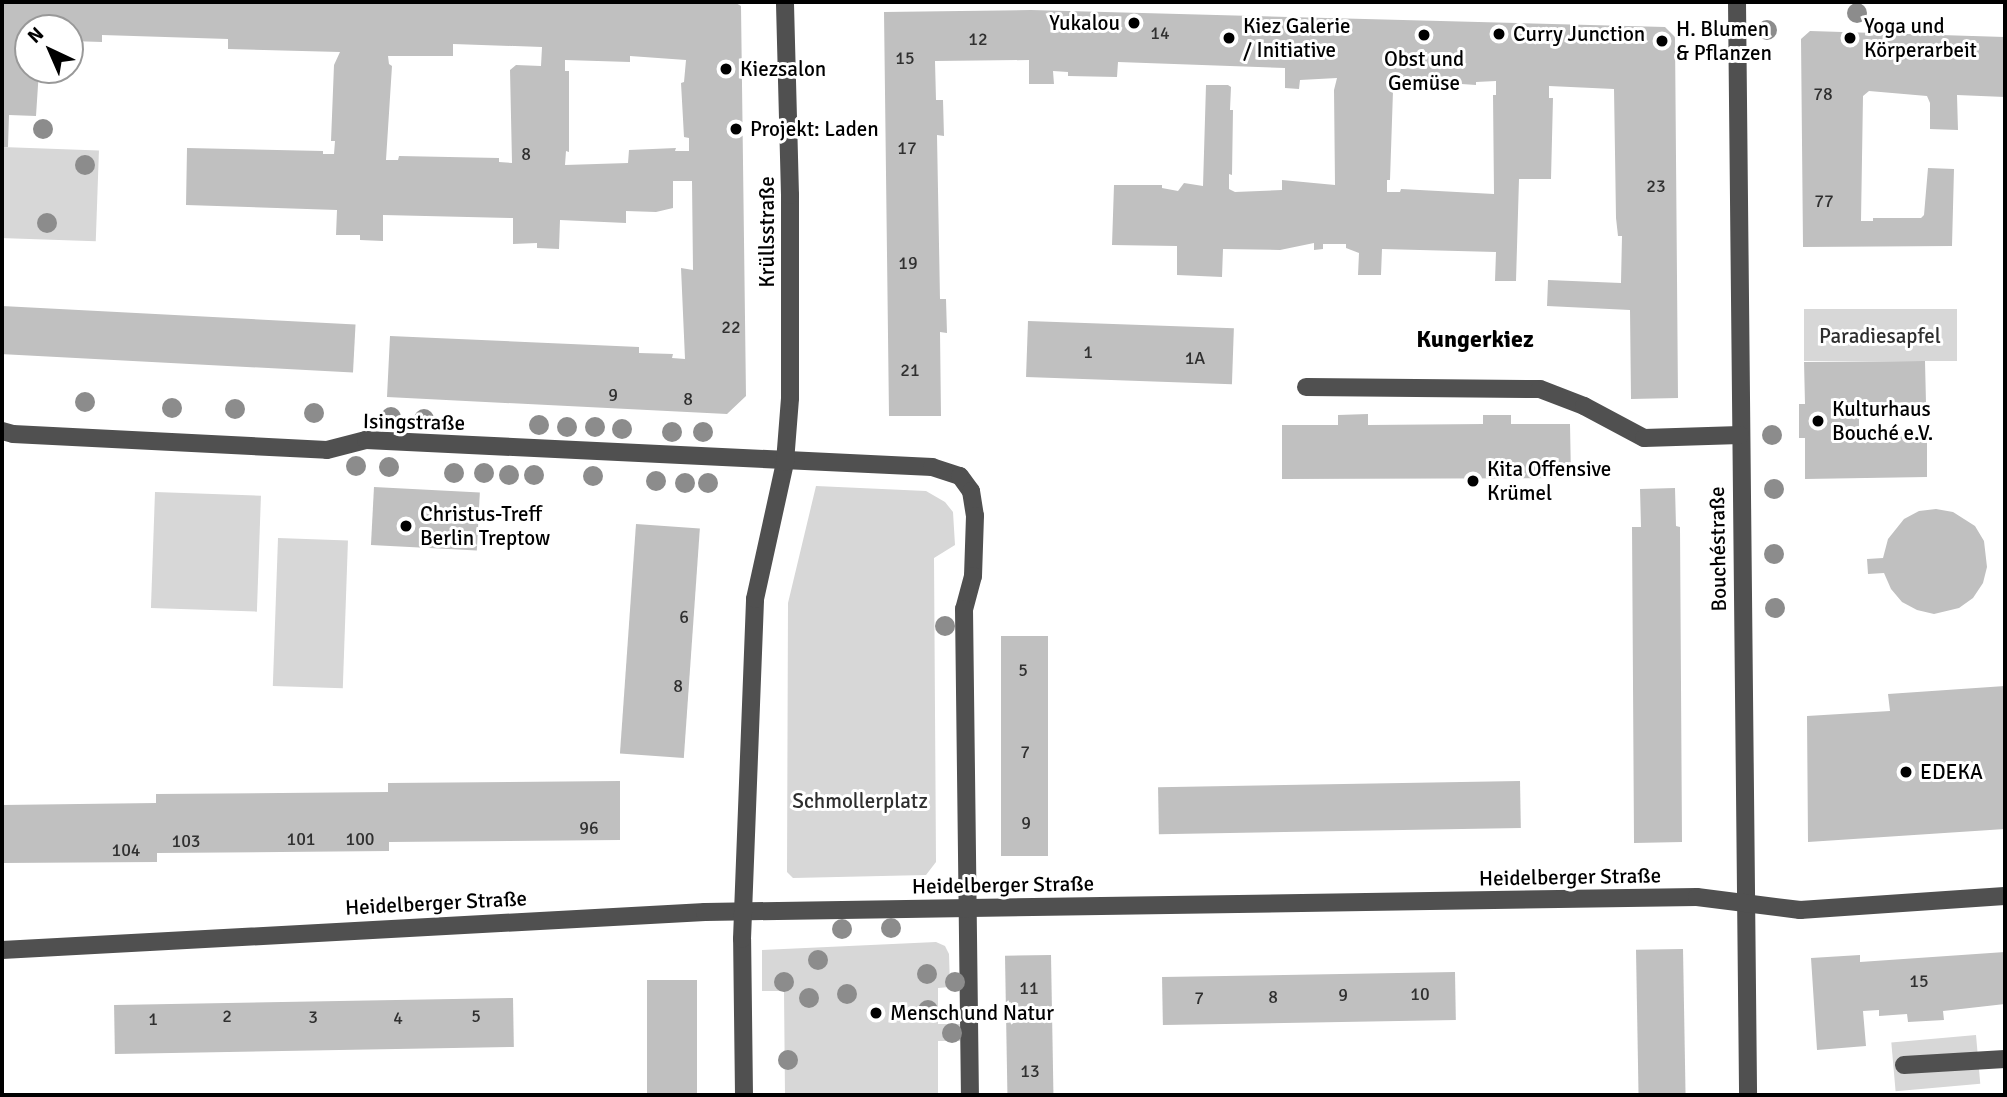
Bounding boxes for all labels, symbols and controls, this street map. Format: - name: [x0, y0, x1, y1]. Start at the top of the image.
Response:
- place label: Yukalou: [1049, 10, 1120, 36]
- place label: Kiez Galerie / Initiative: [1243, 13, 1351, 63]
- place label: Yoga und Körperarbeit: [1864, 13, 1977, 63]
- north arrow: [14, 14, 84, 84]
- marker: Yukalou: [1126, 15, 1142, 31]
- place label: H. Blumen & Pflanzen: [1676, 16, 1772, 66]
- place label: Curry Junction: [1513, 21, 1645, 47]
- text: N: [23, 22, 49, 49]
- house number: 14: [1150, 22, 1170, 44]
- marker: Curry Junction: [1491, 26, 1507, 42]
- marker: Obst und Gemüse: [1416, 27, 1432, 43]
- house number: 12: [968, 28, 988, 50]
- marker: Kiez Galerie / Initiative: [1221, 30, 1237, 46]
- marker: Yoga und Körperarbeit: [1842, 30, 1858, 46]
- marker: H. Blumen & Pflanzen: [1654, 33, 1670, 49]
- place label: Obst und Gemüse: [1384, 46, 1464, 96]
- house number: 15: [895, 47, 915, 69]
- place label: Kiezsalon: [740, 56, 826, 82]
- marker: Kiezsalon: [718, 61, 734, 77]
- house number: 78: [1813, 83, 1833, 105]
- place label: Projekt: Laden: [750, 116, 879, 142]
- marker: Projekt: Laden: [728, 121, 744, 137]
- house number: 17: [897, 137, 917, 159]
- house number: 8: [521, 143, 531, 165]
- house number: 23: [1646, 175, 1666, 197]
- street label: Krüllsstraße: [754, 176, 780, 288]
- house number: 77: [1814, 190, 1834, 212]
- house number: 19: [898, 252, 918, 274]
- house number: 22: [721, 316, 741, 338]
- park label: Paradiesapfel: [1819, 323, 1941, 349]
- district label: Kungerkiez: [1416, 326, 1534, 354]
- house number: 1: [1083, 341, 1093, 363]
- house number: 1A: [1185, 347, 1205, 369]
- house number: 21: [900, 359, 920, 381]
- house number: 9: [608, 384, 618, 406]
- house number: 8: [683, 388, 693, 410]
- place label: Kulturhaus Bouché e.V.: [1832, 396, 1933, 446]
- street label: Isingstraße: [363, 409, 465, 435]
- marker: Kulturhaus Bouché e.V.: [1810, 413, 1826, 429]
- place label: Kita Offensive Krümel: [1487, 456, 1611, 506]
- marker: Kita Offensive Krümel: [1465, 473, 1481, 489]
- street label: Bouchéstraße: [1704, 486, 1732, 612]
- place label: Christus-Treff Berlin Treptow: [420, 501, 550, 551]
- marker: Christus-Treff Berlin Treptow: [398, 518, 414, 534]
- house number: 6: [679, 606, 689, 628]
- house number: 5: [1018, 659, 1028, 681]
- house number: 8: [673, 675, 683, 697]
- house number: 7: [1020, 741, 1030, 763]
- place label: EDEKA: [1920, 759, 1983, 785]
- marker: EDEKA: [1898, 764, 1914, 780]
- park label: Schmollerplatz: [792, 788, 928, 814]
- house number: 9: [1021, 812, 1031, 834]
- house number: 96: [579, 817, 599, 839]
- house number: 101: [286, 828, 316, 850]
- house number: 100: [345, 828, 375, 850]
- house number: 103: [171, 830, 201, 852]
- house number: 104: [111, 839, 141, 861]
- street label: Heidelberger Straße: [1479, 863, 1661, 891]
- street label: Heidelberger Straße: [912, 871, 1094, 899]
- street label: Heidelberger Straße: [344, 886, 528, 920]
- house number: 15: [1909, 970, 1929, 992]
- house number: 11: [1019, 977, 1039, 999]
- house number: 10: [1410, 983, 1430, 1005]
- house number: 9: [1338, 984, 1348, 1006]
- house number: 8: [1268, 986, 1278, 1008]
- house number: 7: [1194, 987, 1204, 1009]
- place label: Mensch und Natur: [890, 1000, 1054, 1026]
- house number: 2: [222, 1005, 232, 1027]
- house number: 5: [471, 1005, 481, 1027]
- marker: Mensch und Natur: [868, 1005, 884, 1021]
- house number: 3: [308, 1006, 318, 1028]
- house number: 4: [393, 1007, 403, 1029]
- house number: 1: [148, 1008, 158, 1030]
- house number: 13: [1020, 1060, 1040, 1082]

